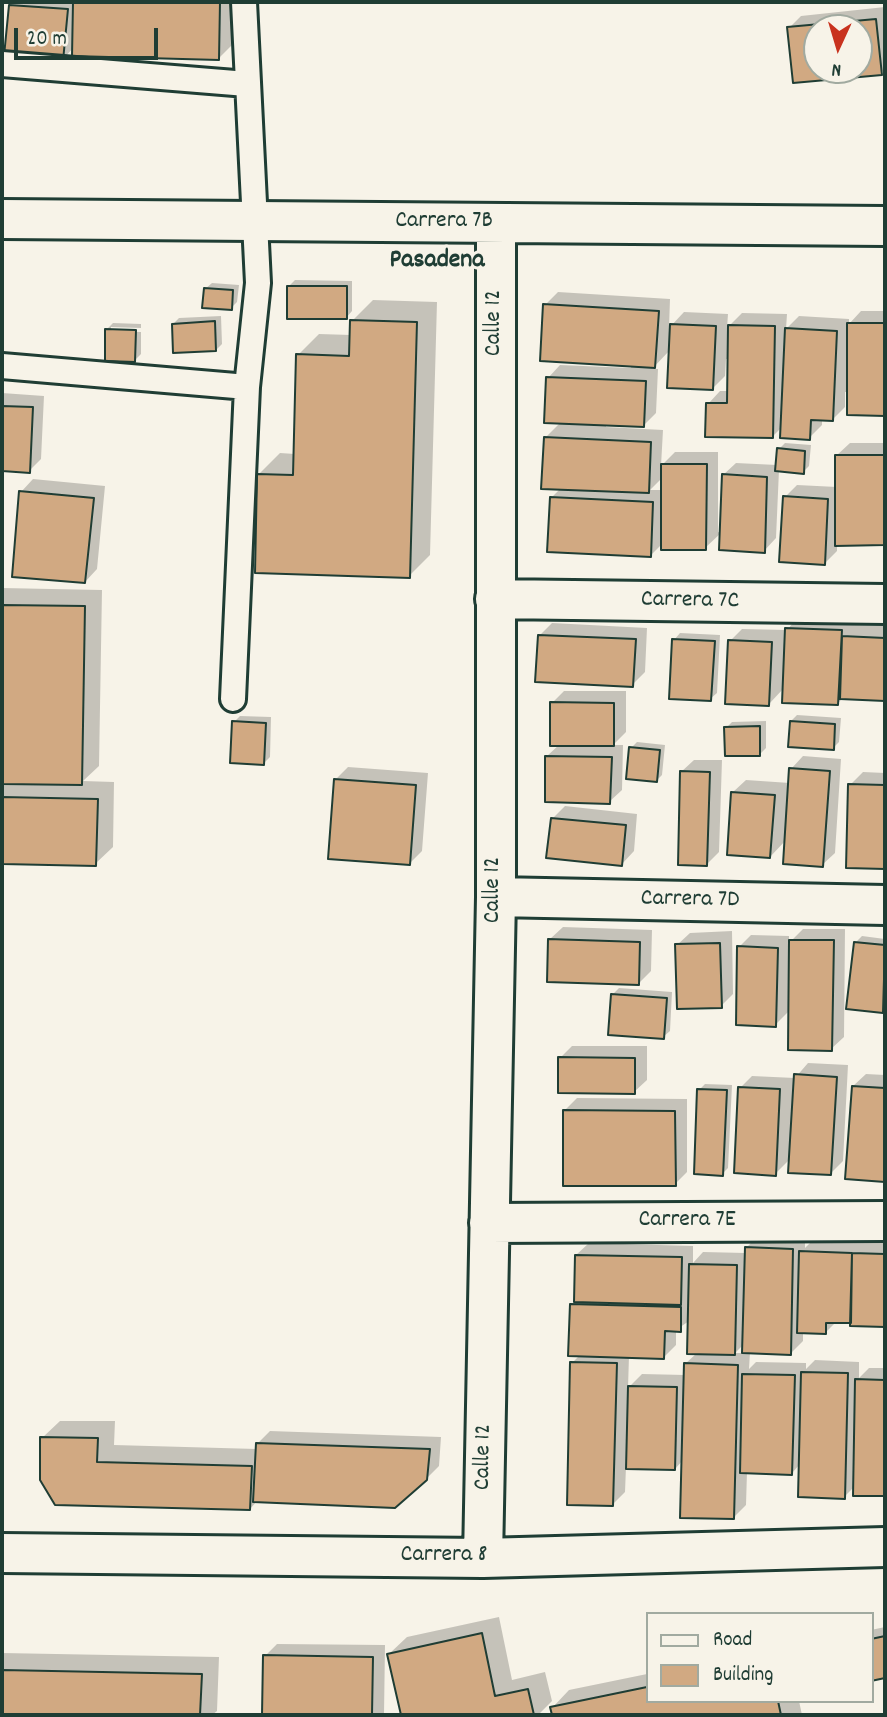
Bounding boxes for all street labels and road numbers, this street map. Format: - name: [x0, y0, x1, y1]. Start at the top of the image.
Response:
- street label: Carrera 7B: [395, 209, 493, 237]
- street label: Calle 12: [482, 290, 510, 356]
- street label: Carrera 7C: [641, 587, 739, 617]
- street label: Calle 12: [481, 857, 509, 923]
- street label: Carrera 7D: [640, 886, 740, 916]
- street label: Carrera 7E: [638, 1208, 736, 1236]
- street label: Calle 12: [470, 1424, 500, 1490]
- street label: Carrera 8: [401, 1543, 487, 1571]

